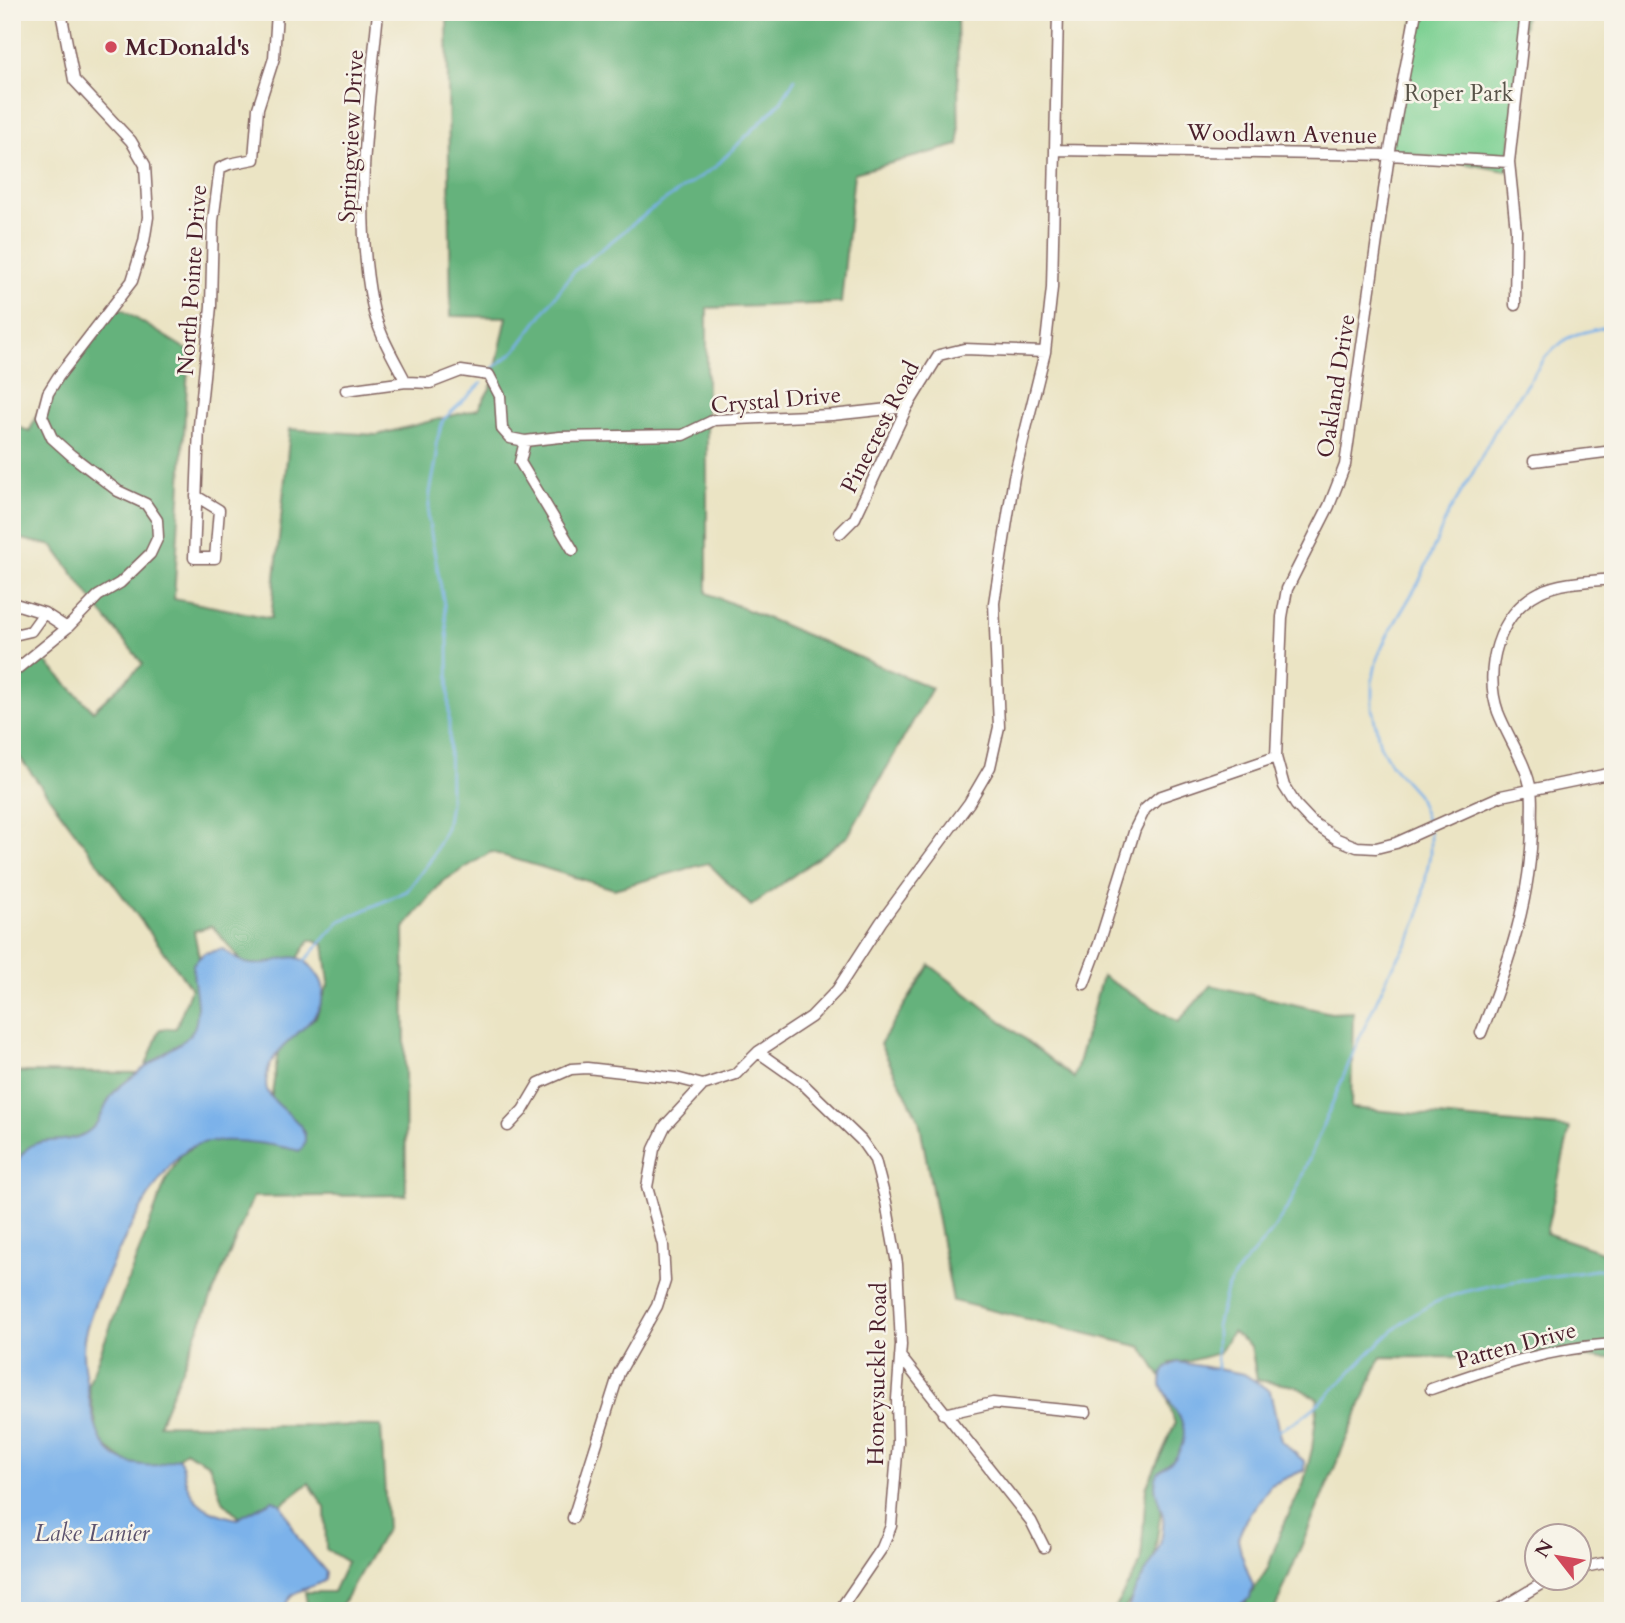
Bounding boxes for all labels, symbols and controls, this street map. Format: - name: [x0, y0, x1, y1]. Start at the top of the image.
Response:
- place label: McDonald's: [125, 32, 249, 63]
- marker: McDonald's: [103, 39, 119, 55]
- street label: Springview Drive: [331, 49, 371, 223]
- park label: Roper Park: [1404, 78, 1515, 109]
- street label: Woodlawn Avenue: [1185, 117, 1378, 151]
- street label: North Pointe Drive: [170, 183, 214, 377]
- street label: Oakland Drive: [1309, 312, 1363, 460]
- street label: Pinecrest Road: [833, 355, 927, 498]
- street label: Crystal Drive: [710, 379, 842, 421]
- street label: Honeysuckle Road: [860, 1281, 894, 1466]
- street label: Patten Drive: [1452, 1314, 1580, 1376]
- water label: Lake Lanier: [35, 1517, 151, 1550]
- north arrow: [1524, 1522, 1594, 1592]
- text: N: [1529, 1535, 1560, 1563]

